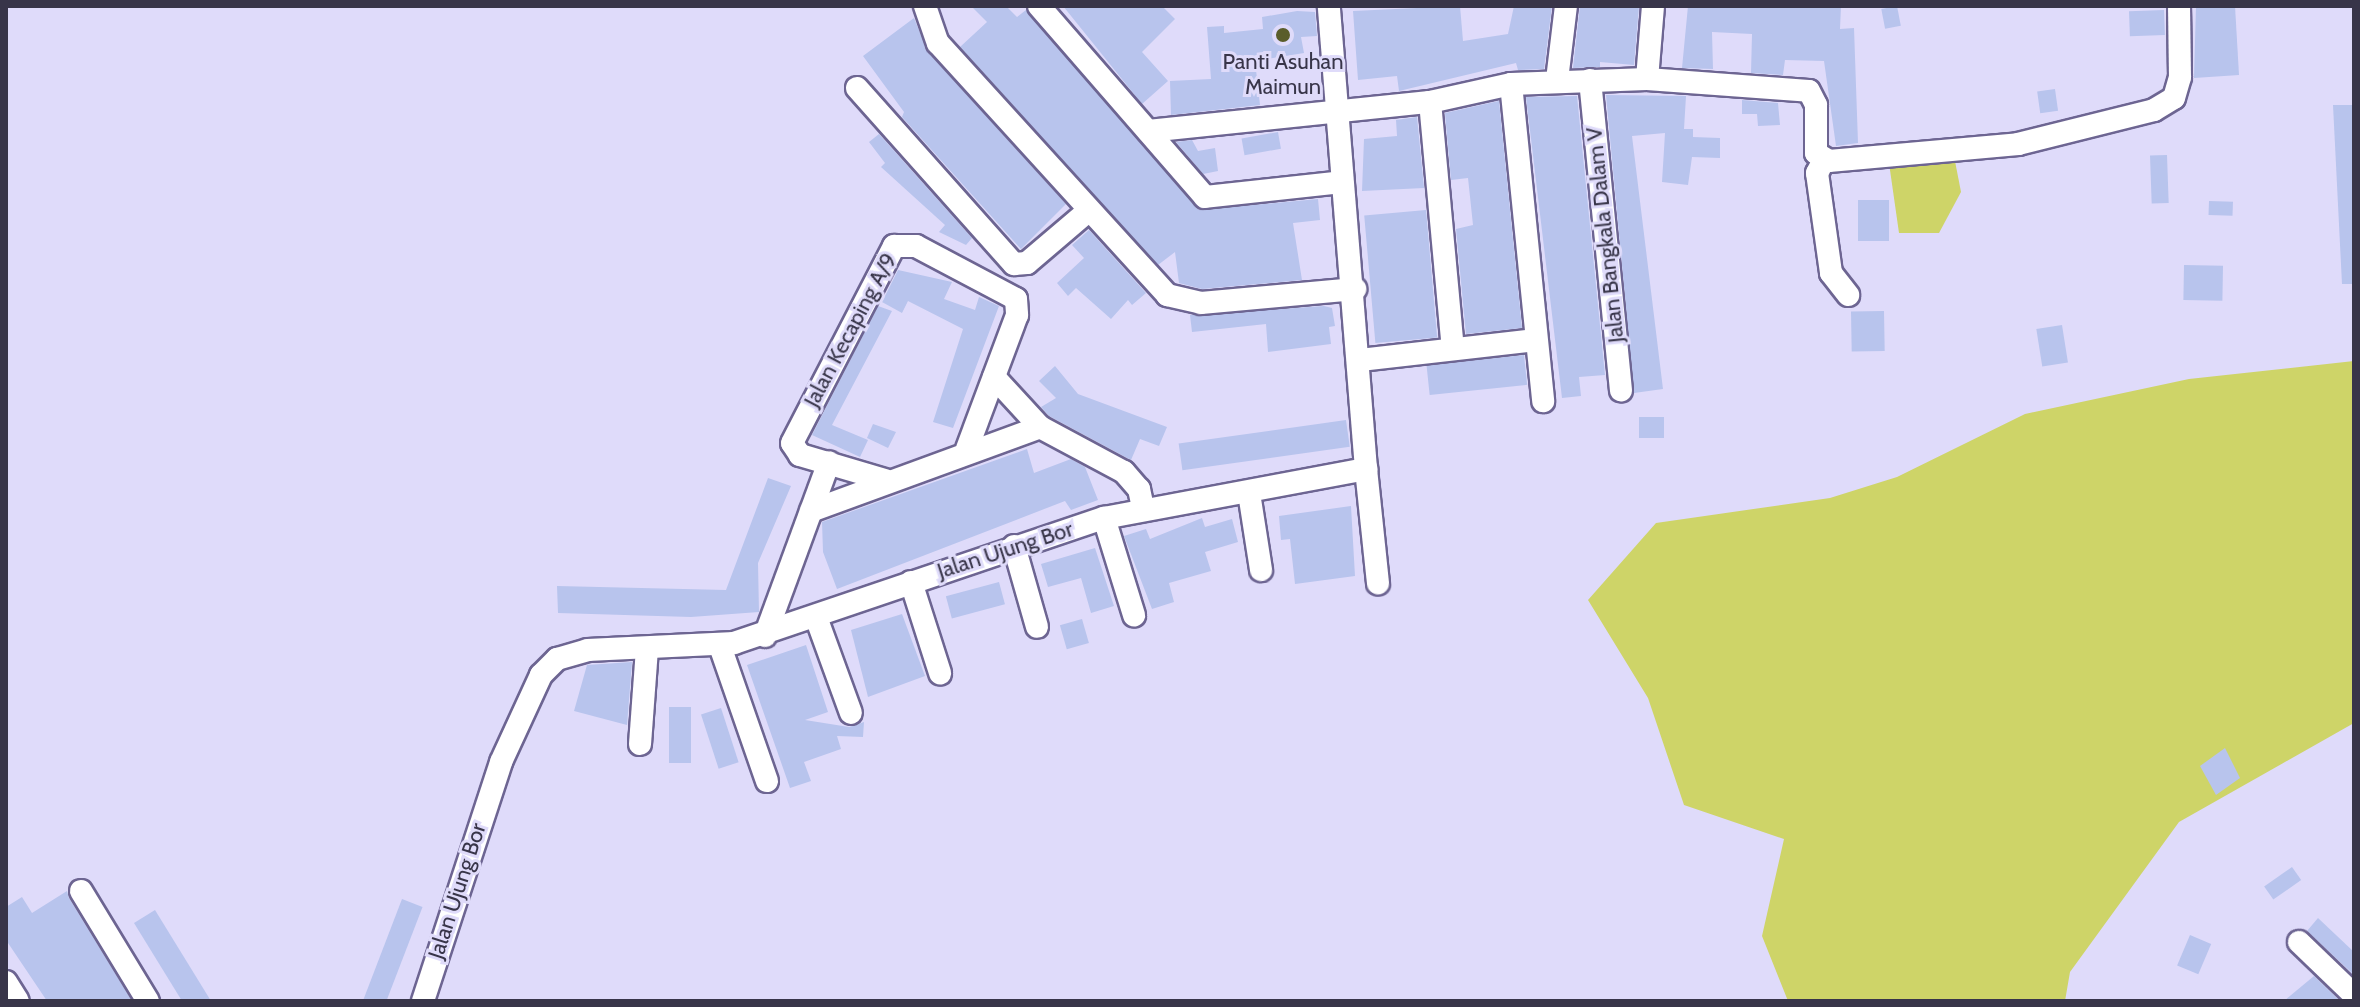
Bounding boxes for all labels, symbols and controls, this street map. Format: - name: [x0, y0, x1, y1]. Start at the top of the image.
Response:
- marker: Panti Asuhan Maimun: [1274, 26, 1292, 44]
- place label: Panti Asuhan Maimun: [1223, 48, 1343, 100]
- street label: Jalan Bangkala Dalam V: [1581, 126, 1629, 344]
- street label: Jalan Kecaping A/9: [798, 248, 902, 412]
- street label: Jalan Ujung Bor: [934, 516, 1076, 584]
- street label: Jalan Ujung Bor: [423, 820, 491, 962]

